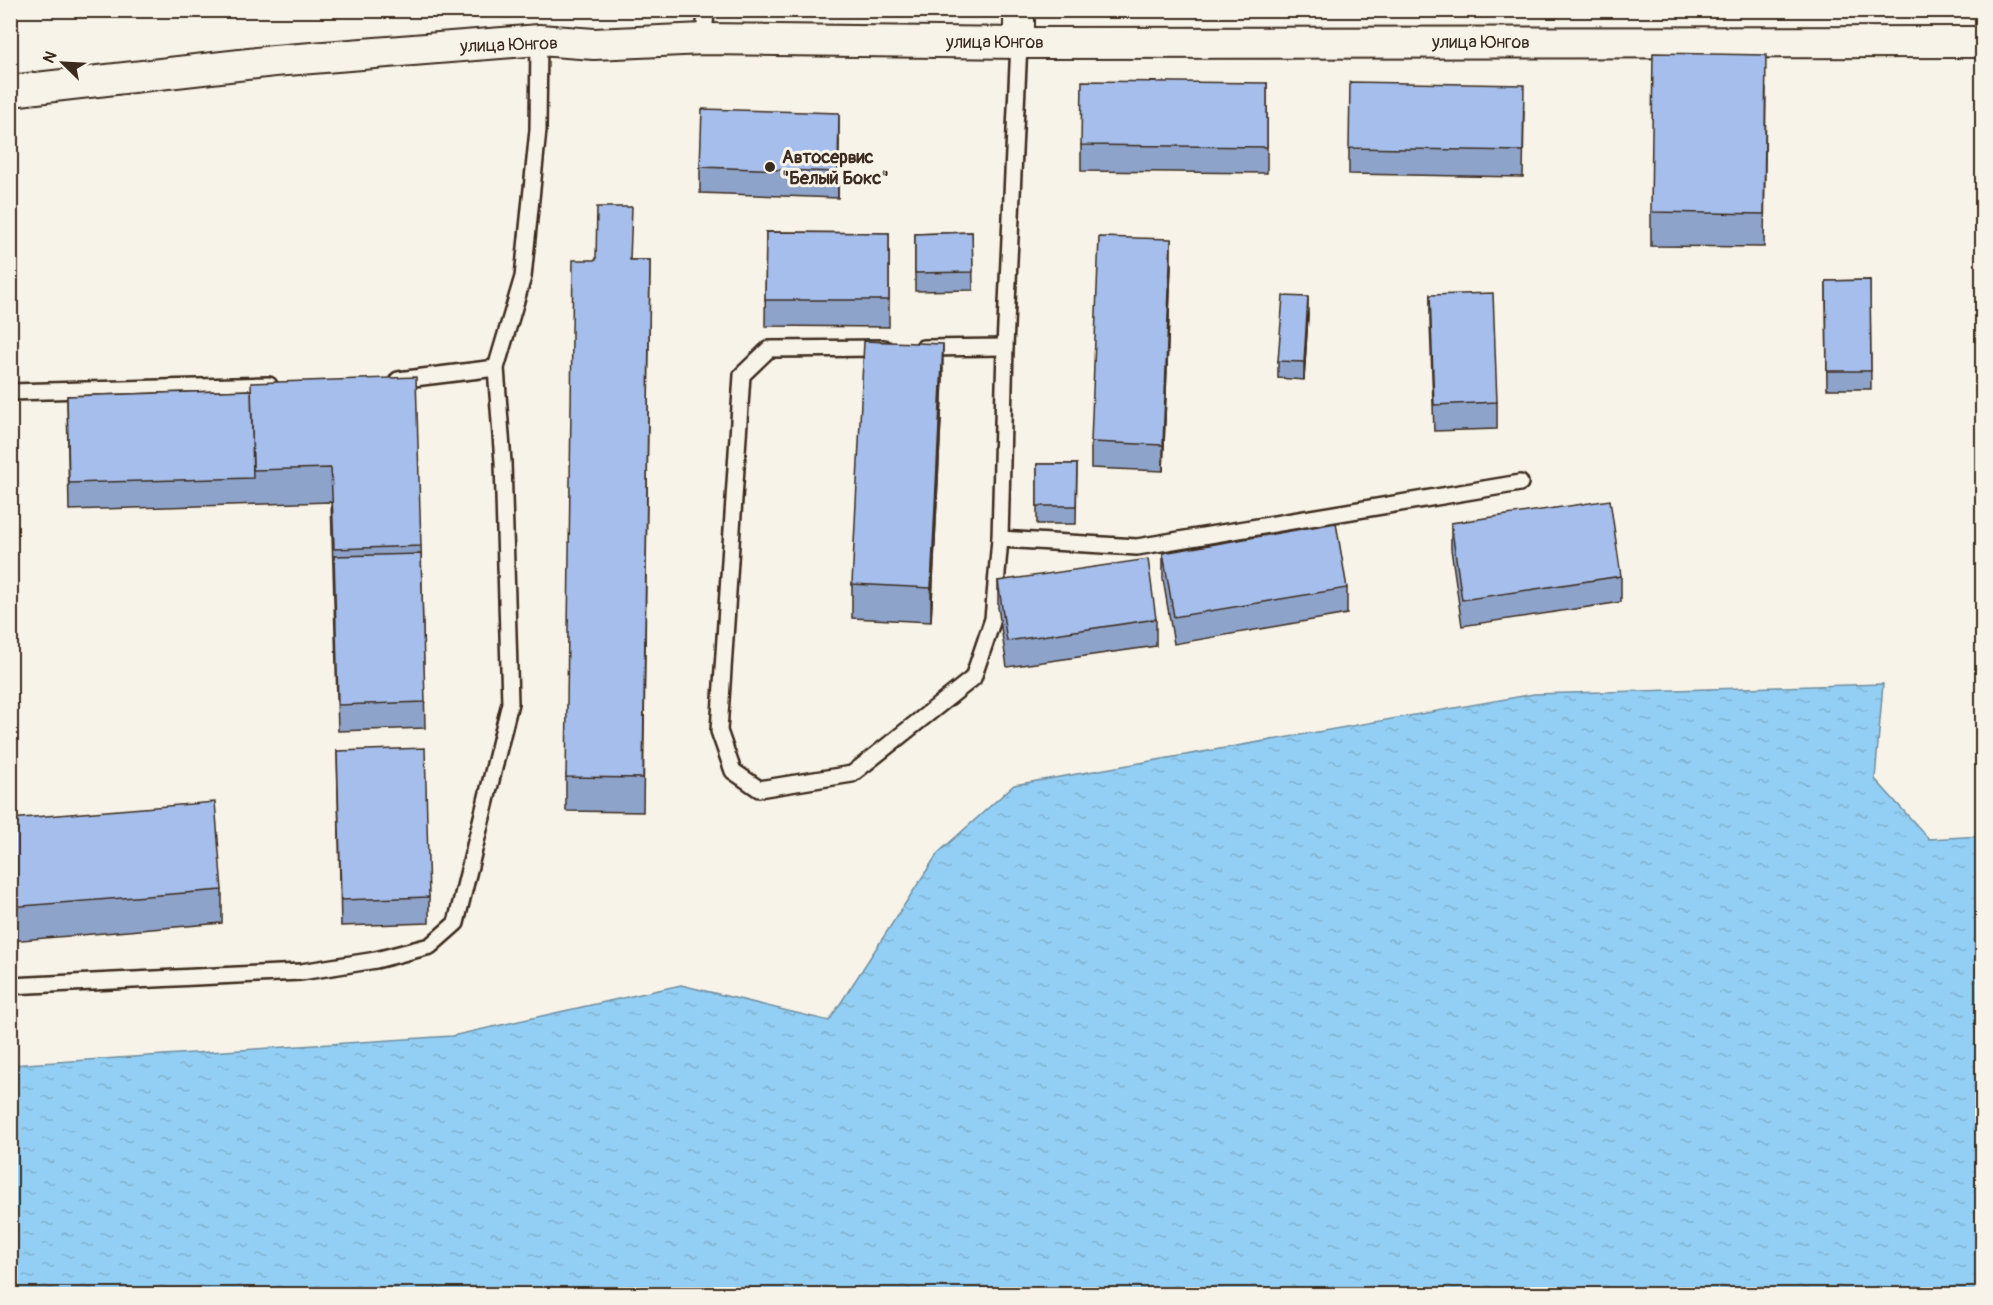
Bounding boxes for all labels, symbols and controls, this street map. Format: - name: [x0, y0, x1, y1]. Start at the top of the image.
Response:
- street label: улица Юнгов: [945, 31, 1044, 54]
- street label: улица Юнгов: [1431, 31, 1530, 54]
- street label: улица Юнгов: [459, 32, 558, 58]
- north arrow: [33, 33, 93, 93]
- text: N: [39, 48, 62, 66]
- place label: Автосервис "Белый Бокс": [782, 146, 889, 190]
- marker: Автосервис "Белый Бокс": [763, 160, 777, 174]

